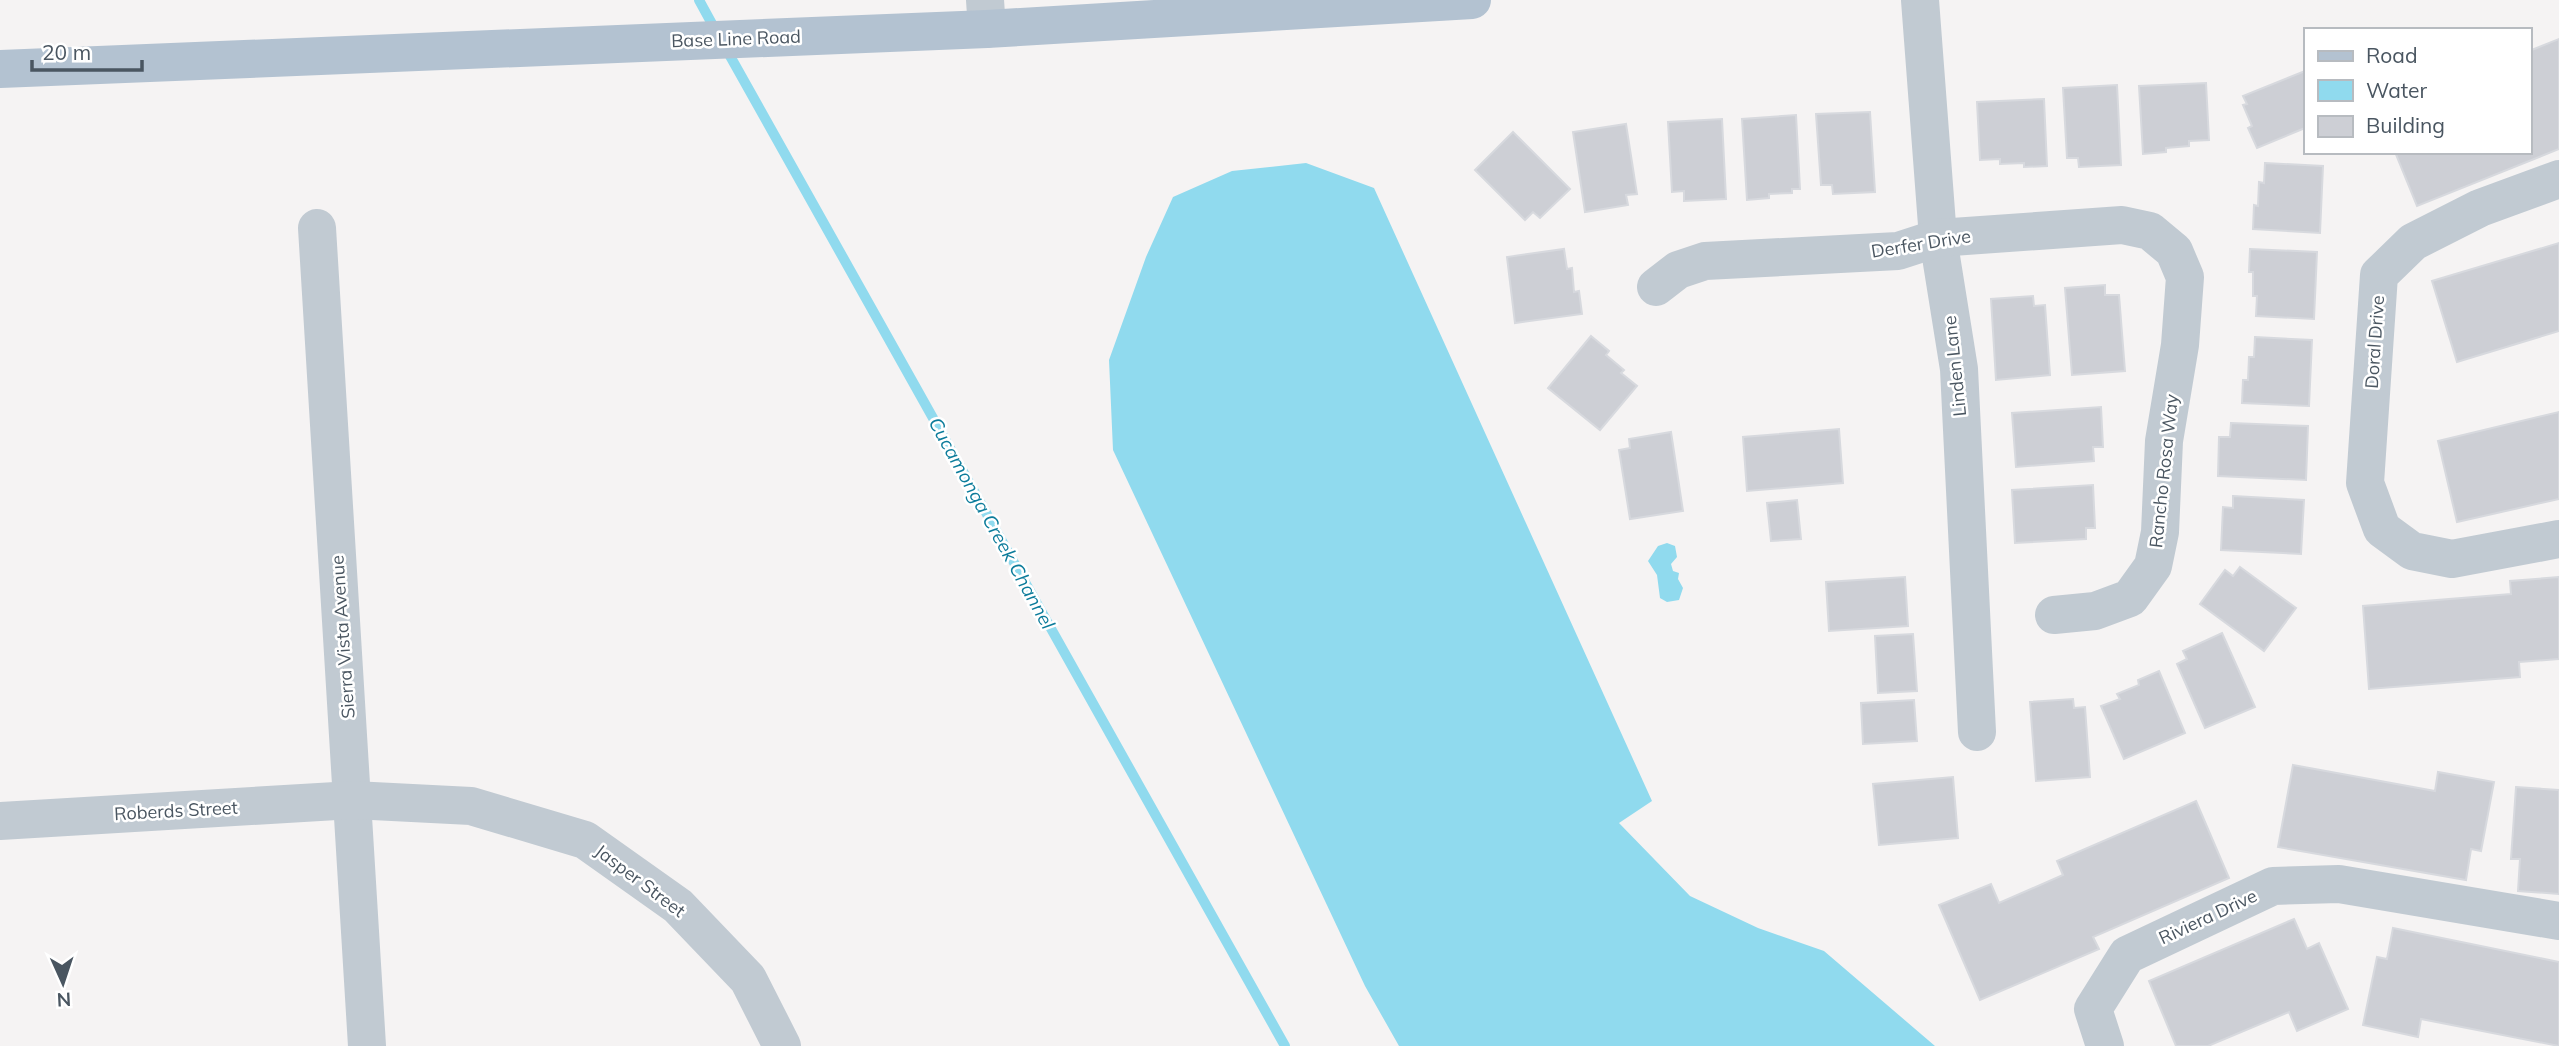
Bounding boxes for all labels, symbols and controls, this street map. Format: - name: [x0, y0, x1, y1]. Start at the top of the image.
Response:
- street label: Base Line Road: [671, 25, 801, 52]
- scale bar: [32, 28, 142, 72]
- legend: [2304, 28, 2531, 154]
- text: 20 m: [42, 39, 91, 65]
- text: Road: [2366, 42, 2417, 68]
- text: Water: [2366, 77, 2427, 103]
- text: Building: [2366, 112, 2445, 138]
- street label: Derfer Drive: [1869, 224, 1972, 263]
- street label: Doral Drive: [2360, 295, 2389, 389]
- street label: Linden Lane: [1938, 314, 1971, 418]
- street label: Rancho Rosa Way: [2144, 393, 2183, 549]
- water label: Cucamonga Creek Channel: [924, 413, 1061, 634]
- street label: Sierra Vista Avenue: [325, 554, 360, 720]
- street label: Roberds Street: [114, 796, 238, 825]
- street label: Jasper Street: [591, 839, 690, 922]
- street label: Riviera Drive: [2155, 884, 2261, 949]
- north arrow: [28, 948, 98, 1018]
- text: N: [56, 988, 72, 1012]

